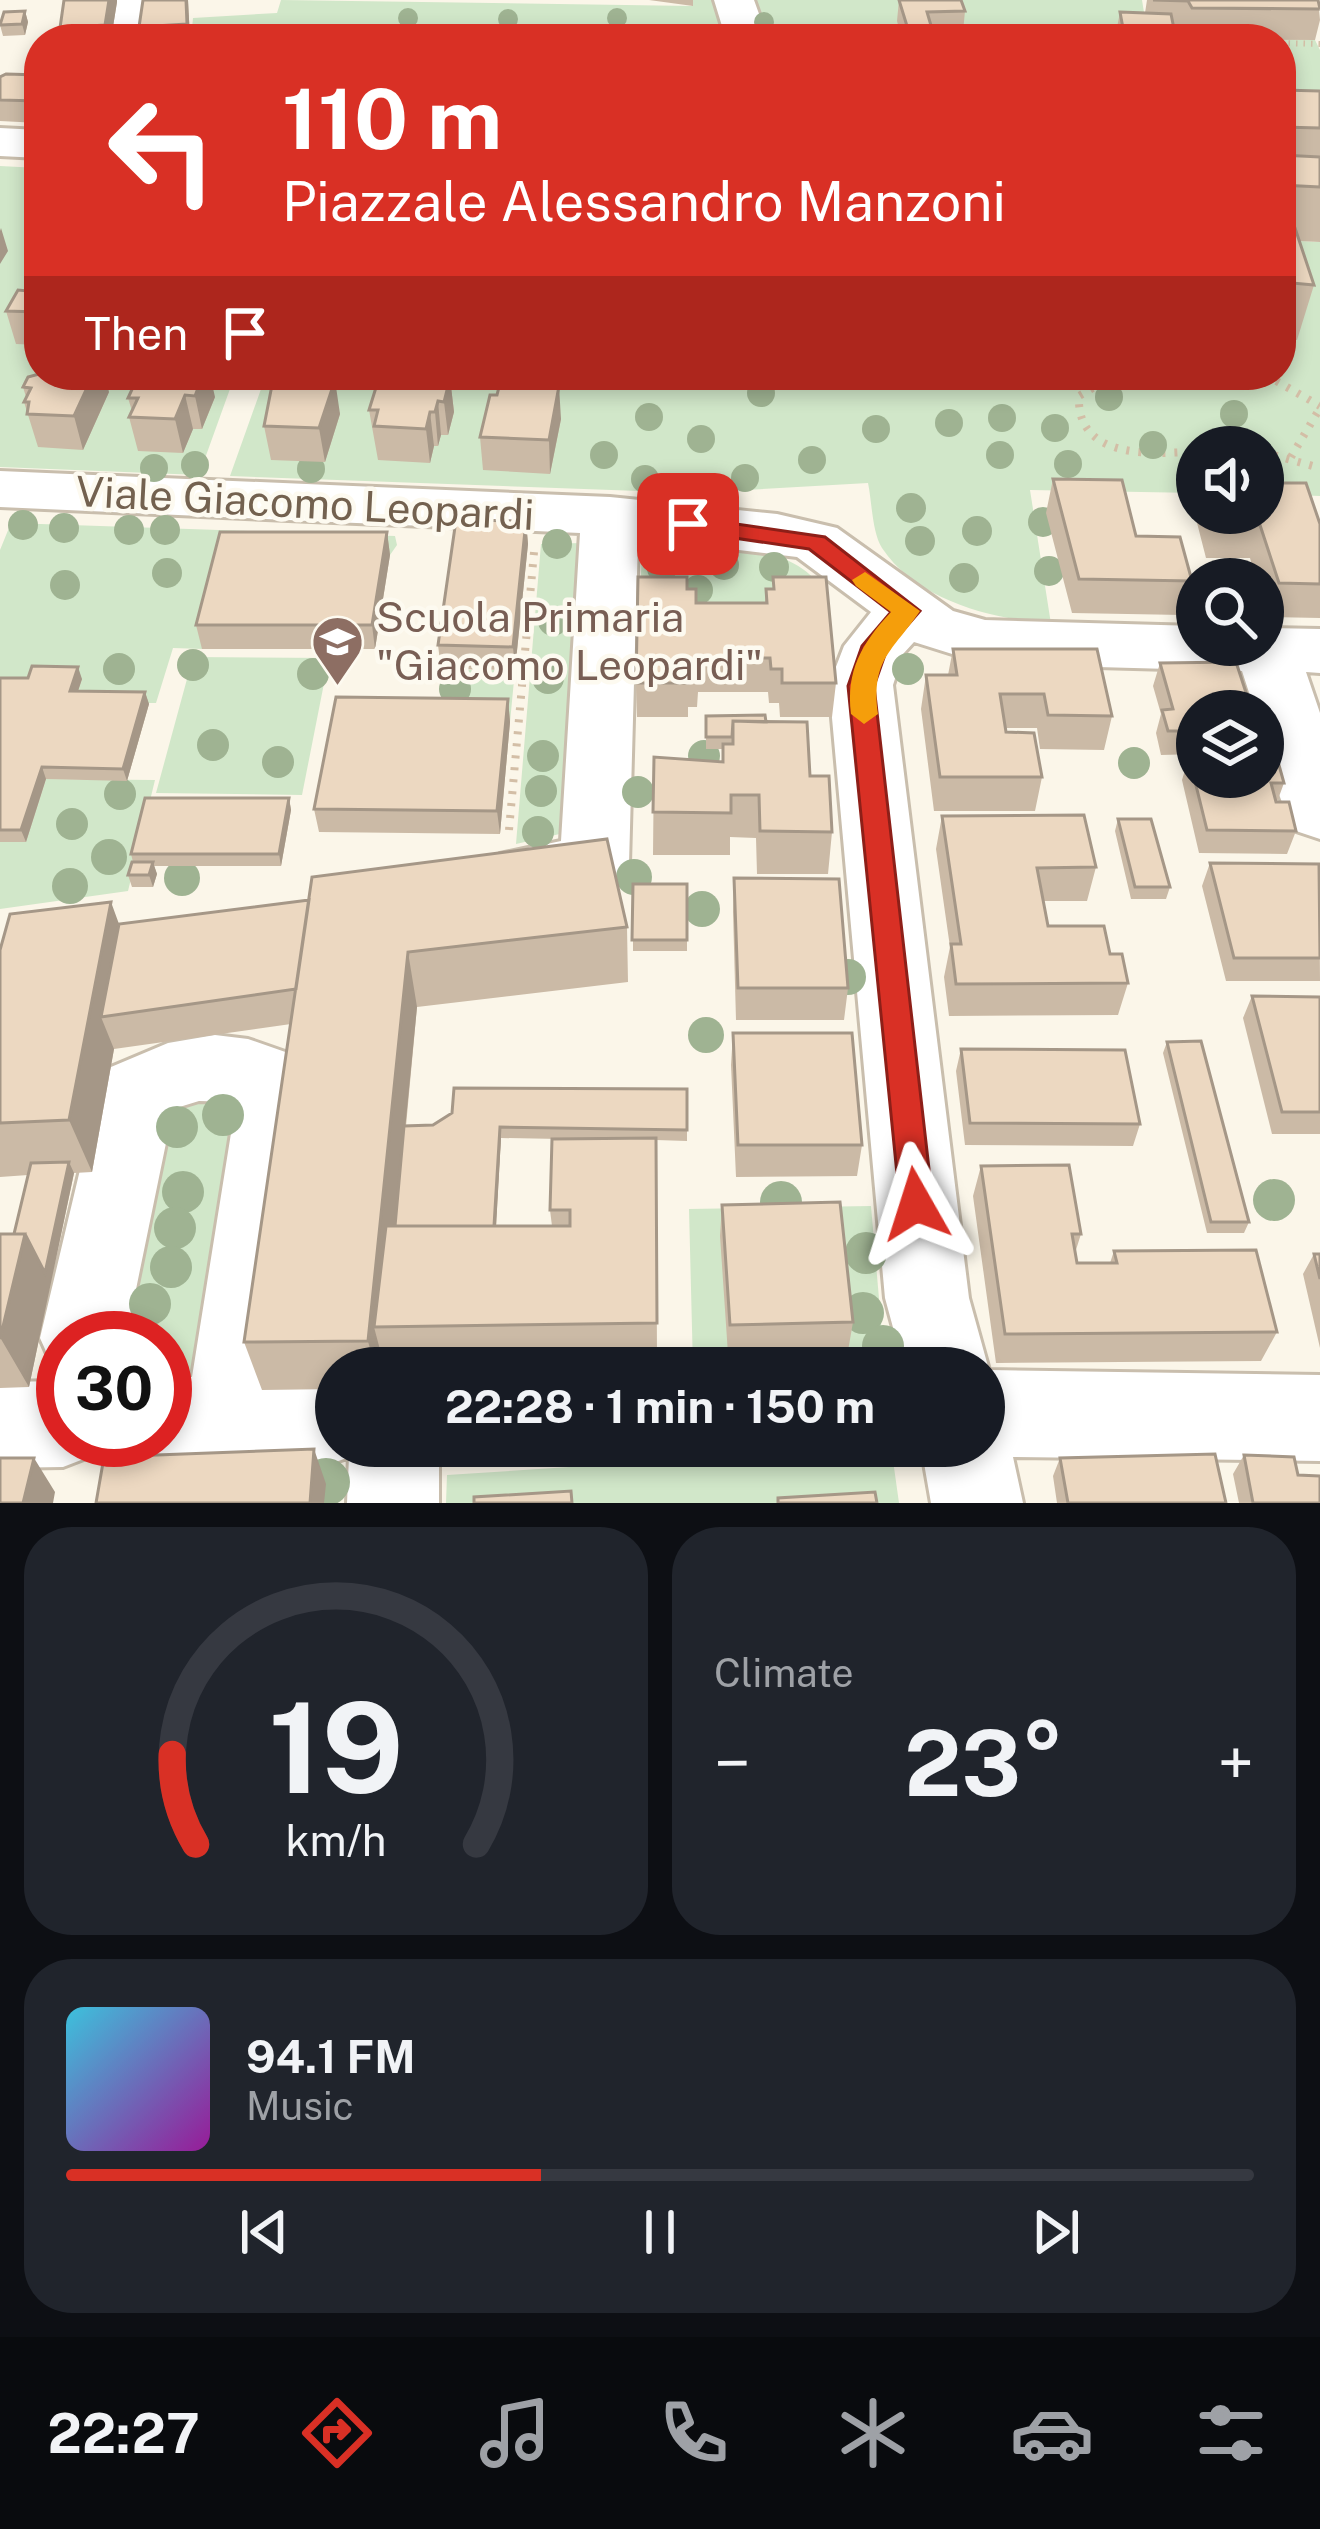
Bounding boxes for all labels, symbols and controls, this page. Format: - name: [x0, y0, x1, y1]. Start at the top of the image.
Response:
- text: 110 m: [282, 69, 502, 168]
- icon: left: [84, 72, 240, 228]
- text: Piazzale Alessandro Manzoni: [282, 170, 1006, 233]
- icon: arrive: [212, 300, 278, 366]
- text: Then: [84, 307, 188, 360]
- map controls: [1176, 426, 1284, 798]
- button: sound: [1176, 426, 1284, 534]
- street label: Viale Giacomo Leopardi: [75, 466, 535, 539]
- pin: [637, 473, 739, 575]
- icon: arrive: [655, 491, 721, 557]
- button: search: [1176, 558, 1284, 666]
- place label: Scuola Primaria "Giacomo Leopardi": [376, 592, 763, 689]
- school or university icon: Scuola Primaria "Giacomo Leopardi": [309, 613, 365, 687]
- button: layers: [1176, 690, 1284, 798]
- position arrow: [853, 1141, 979, 1267]
- speed limit sign: 30: [36, 1311, 192, 1467]
- text: 22:28 · 1 min · 150 m: [445, 1380, 875, 1433]
- text: Climate: [714, 1650, 854, 1696]
- text: 19: [268, 1674, 404, 1821]
- text: 23°: [904, 1710, 1064, 1816]
- text: −: [714, 1724, 751, 1802]
- text: +: [1217, 1724, 1254, 1802]
- text: km/h: [286, 1815, 386, 1866]
- text: 94.1 FM: [246, 2030, 415, 2083]
- text: Music: [246, 2083, 354, 2129]
- icon: previous: [231, 2199, 297, 2265]
- icon: pause: [627, 2199, 693, 2265]
- icon: next: [1023, 2199, 1089, 2265]
- icon: directions: [295, 2391, 379, 2475]
- icon: music: [473, 2391, 557, 2475]
- icon: phone: [652, 2391, 736, 2475]
- icon: climate: [831, 2391, 915, 2475]
- icon: car: [1010, 2391, 1094, 2475]
- icon: filters: [1189, 2391, 1273, 2475]
- text: 22:27: [47, 2402, 200, 2465]

